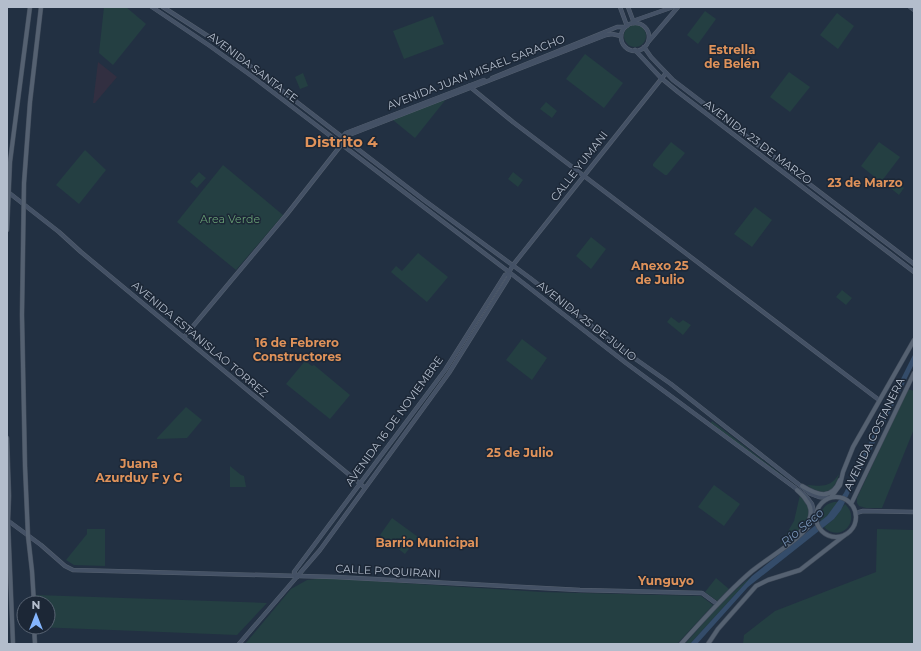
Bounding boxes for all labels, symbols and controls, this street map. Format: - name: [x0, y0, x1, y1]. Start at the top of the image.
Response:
- street label: AVENIDA SANTA FE: [205, 29, 301, 105]
- street label: AVENIDA JUAN MISAEL SARACHO: [385, 31, 567, 113]
- district label: Estrella de Belén: [704, 42, 760, 71]
- street label: AVENIDA 23 DE MARZO: [701, 97, 815, 187]
- street label: CALLE YUMANI: [547, 128, 611, 204]
- district label: Distrito 4: [305, 132, 378, 151]
- district label: 23 de Marzo: [827, 175, 903, 190]
- park label: Area Verde: [200, 212, 260, 226]
- district label: Anexo 25 de Julio: [630, 258, 689, 287]
- street label: AVENIDA ESTANISLAO TORREZ: [129, 278, 271, 400]
- street label: AVENIDA 25 DE JULIO: [534, 278, 640, 364]
- district label: 16 de Febrero Constructores: [253, 335, 342, 364]
- street label: AVENIDA 16 DE NOVIEMBRE: [342, 353, 446, 489]
- street label: AVENIDA COSTANERA: [841, 375, 907, 493]
- district label: 25 de Julio: [487, 445, 554, 460]
- district label: Juana Azurduy F y G: [94, 456, 183, 485]
- water label: Río Seco: [778, 504, 827, 549]
- district label: Barrio Municipal: [375, 535, 479, 550]
- street label: CALLE POQUIRANI: [335, 561, 441, 581]
- district label: Yunguyo: [637, 573, 694, 588]
- north arrow: [16, 595, 56, 635]
- text: N: [32, 598, 40, 612]

